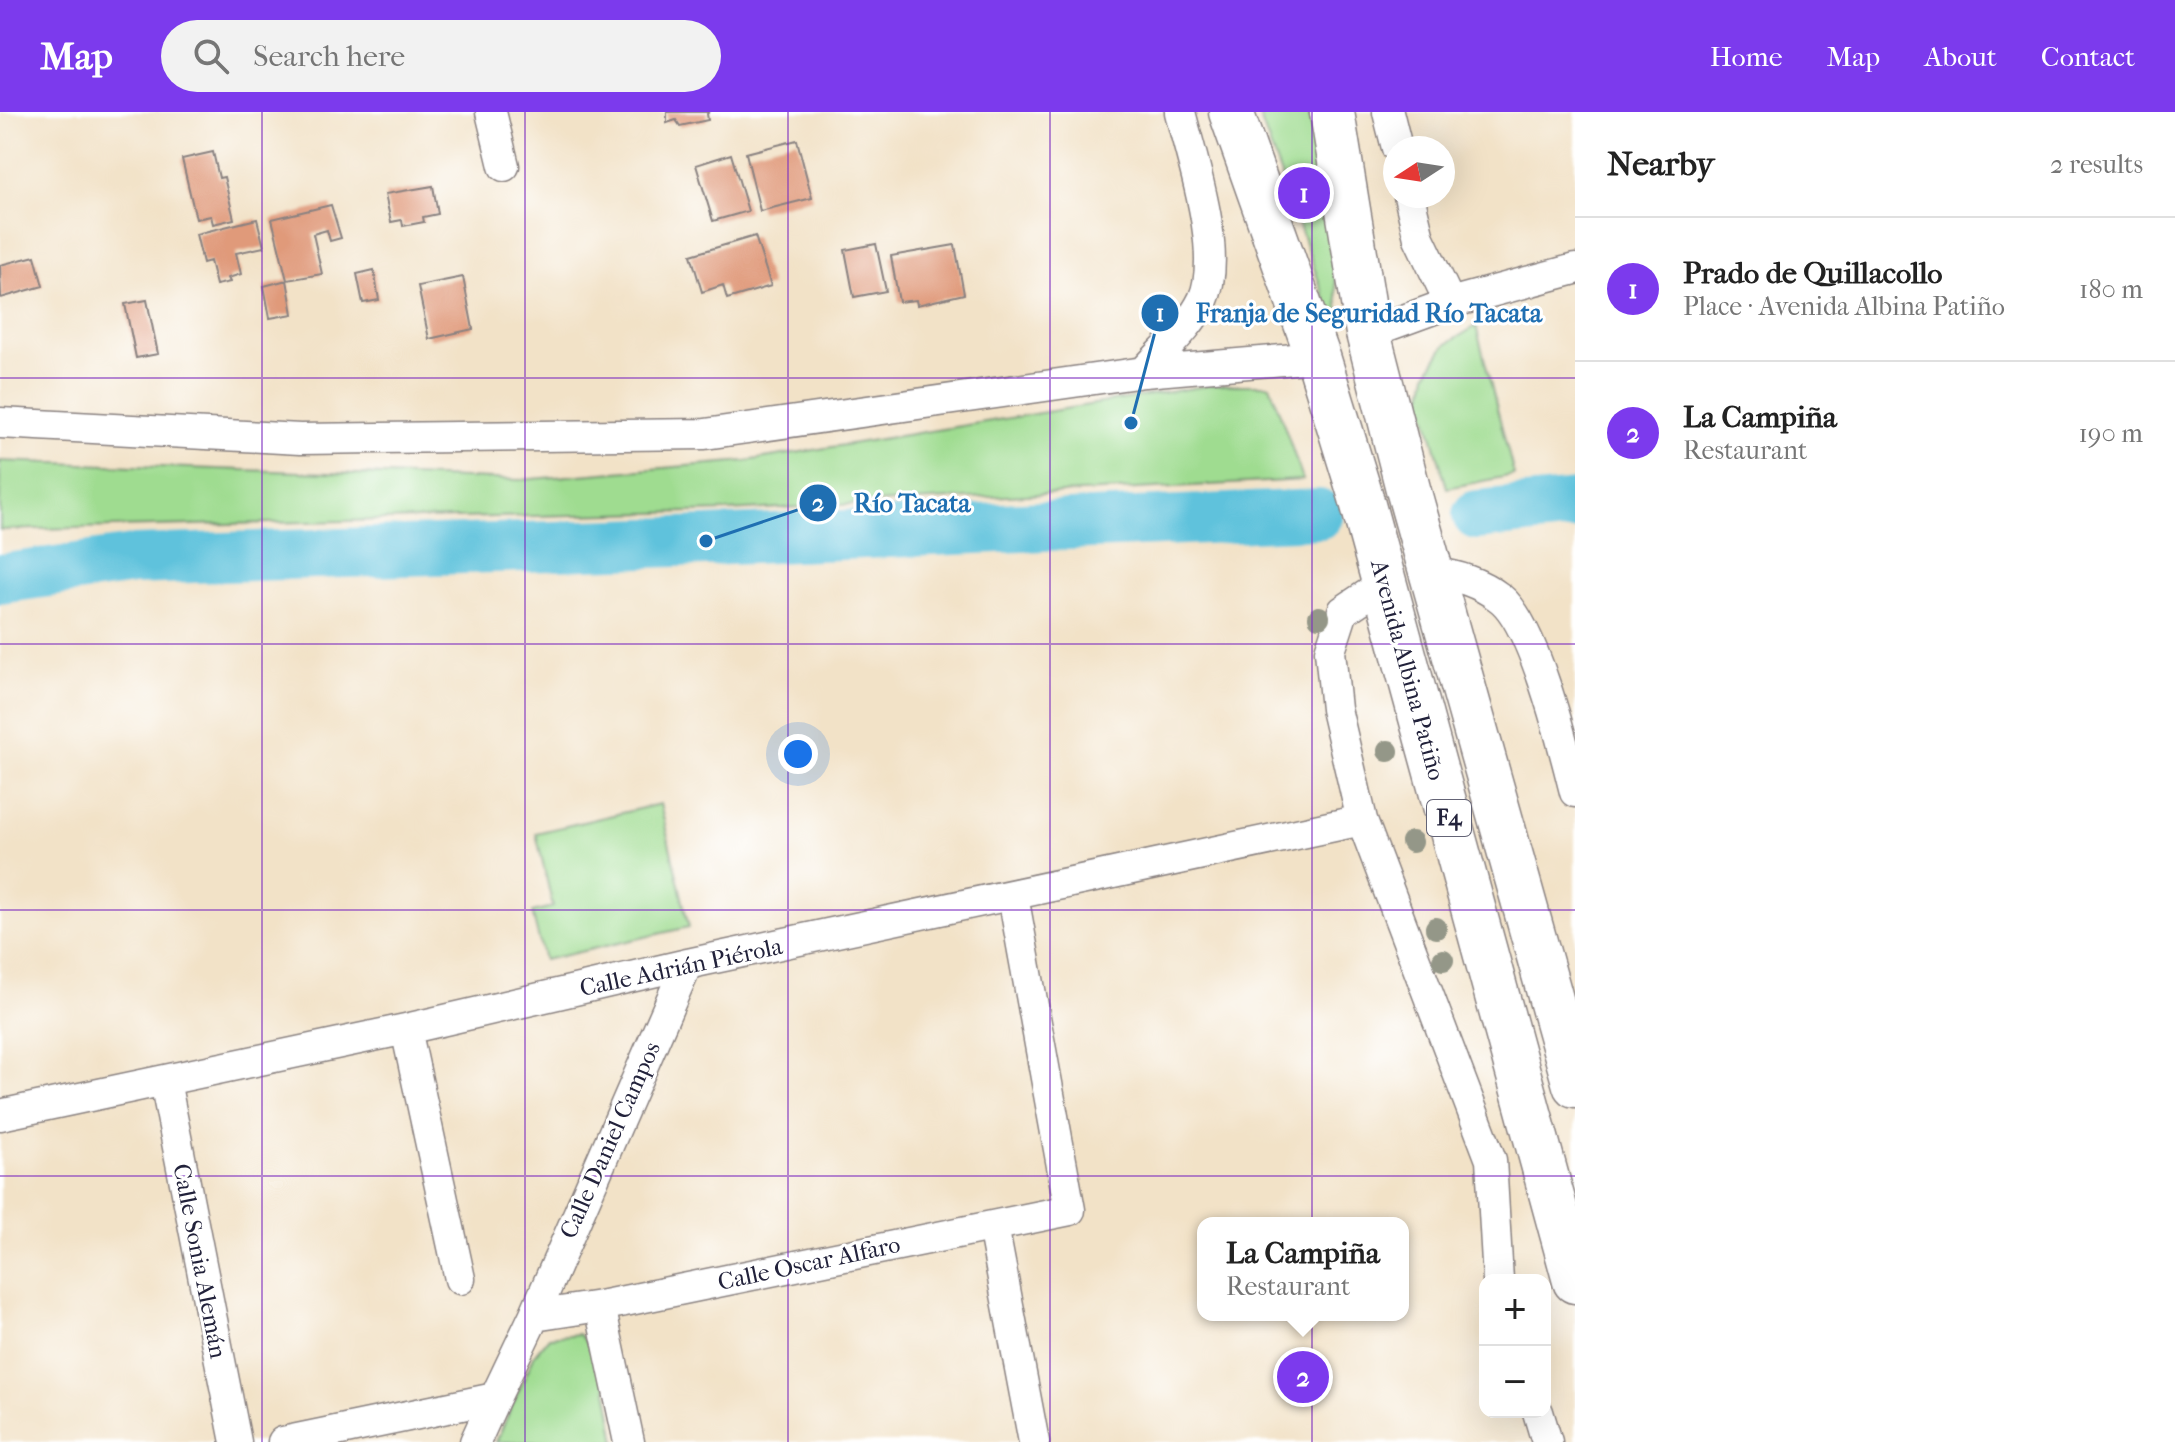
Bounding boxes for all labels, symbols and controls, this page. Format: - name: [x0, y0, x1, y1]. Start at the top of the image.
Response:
- search box: [161, 20, 721, 92]
- text: Map: [40, 34, 113, 79]
- icon: search: [189, 34, 233, 78]
- text: Search here: [253, 39, 405, 74]
- text: Home: [1710, 40, 1783, 73]
- text: Map: [1827, 40, 1880, 73]
- text: About: [1924, 40, 1997, 73]
- text: Contact: [2041, 40, 2135, 73]
- north arrow: [1383, 136, 1455, 208]
- text: Nearby: [1607, 144, 1714, 184]
- text: 2 results: [2050, 149, 2143, 180]
- pin: 1: [1278, 163, 1330, 223]
- text: Prado de Quillacollo: [1683, 256, 1943, 291]
- text: 1: [1628, 274, 1638, 305]
- text: 180 m: [2079, 274, 2143, 305]
- callout: Franja de Seguridad Río Tacata: [1140, 288, 1557, 338]
- text: Place · Avenida Albina Patiño: [1683, 291, 2005, 322]
- text: Franja de Seguridad Río Tacata: [1195, 298, 1543, 329]
- text: 1: [1156, 299, 1164, 327]
- text: La Campiña: [1683, 400, 1837, 435]
- text: 2: [1626, 418, 1640, 449]
- text: 190 m: [2079, 418, 2143, 449]
- text: Restaurant: [1683, 435, 1807, 466]
- callout: Río Tacata: [798, 478, 987, 528]
- text: Río Tacata: [853, 488, 972, 519]
- text: 2: [812, 489, 824, 517]
- street label: Avenida Albina Patiño: [1365, 556, 1451, 783]
- your location: [778, 734, 818, 774]
- road number: F4: [1427, 800, 1471, 836]
- street label: Calle Adrián Piérola: [577, 932, 786, 1002]
- street label: Calle Daniel Campos: [554, 1037, 666, 1243]
- street label: Calle Sonia Alemán: [167, 1161, 233, 1361]
- popup: [1197, 1217, 1409, 1321]
- street label: Calle Oscar Alfaro: [715, 1230, 903, 1296]
- text: La Campiña: [1226, 1236, 1380, 1271]
- text: Restaurant: [1226, 1271, 1350, 1302]
- map controls: [1479, 1274, 1551, 1418]
- button: +: [1479, 1274, 1551, 1346]
- button: −: [1479, 1346, 1551, 1418]
- pin: 2: [1277, 1347, 1329, 1407]

